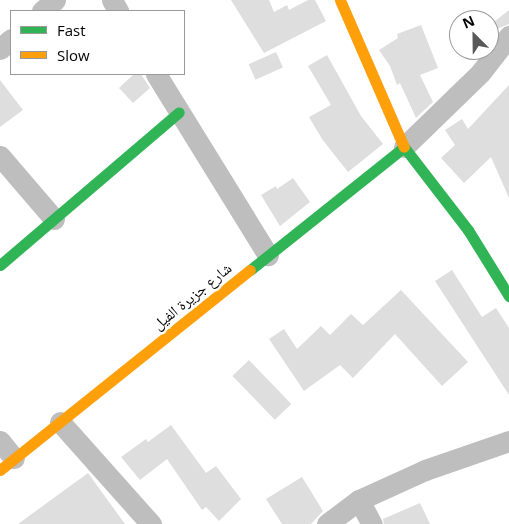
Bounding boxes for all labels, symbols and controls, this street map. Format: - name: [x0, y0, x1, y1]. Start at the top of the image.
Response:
- legend: [10, 10, 185, 75]
- north arrow: [449, 10, 499, 60]
- text: N: [459, 11, 477, 33]
- text: Fast: [57, 20, 86, 40]
- text: Slow: [57, 45, 90, 65]
- street label: شارع جزيرة الفيل: [149, 259, 235, 333]

